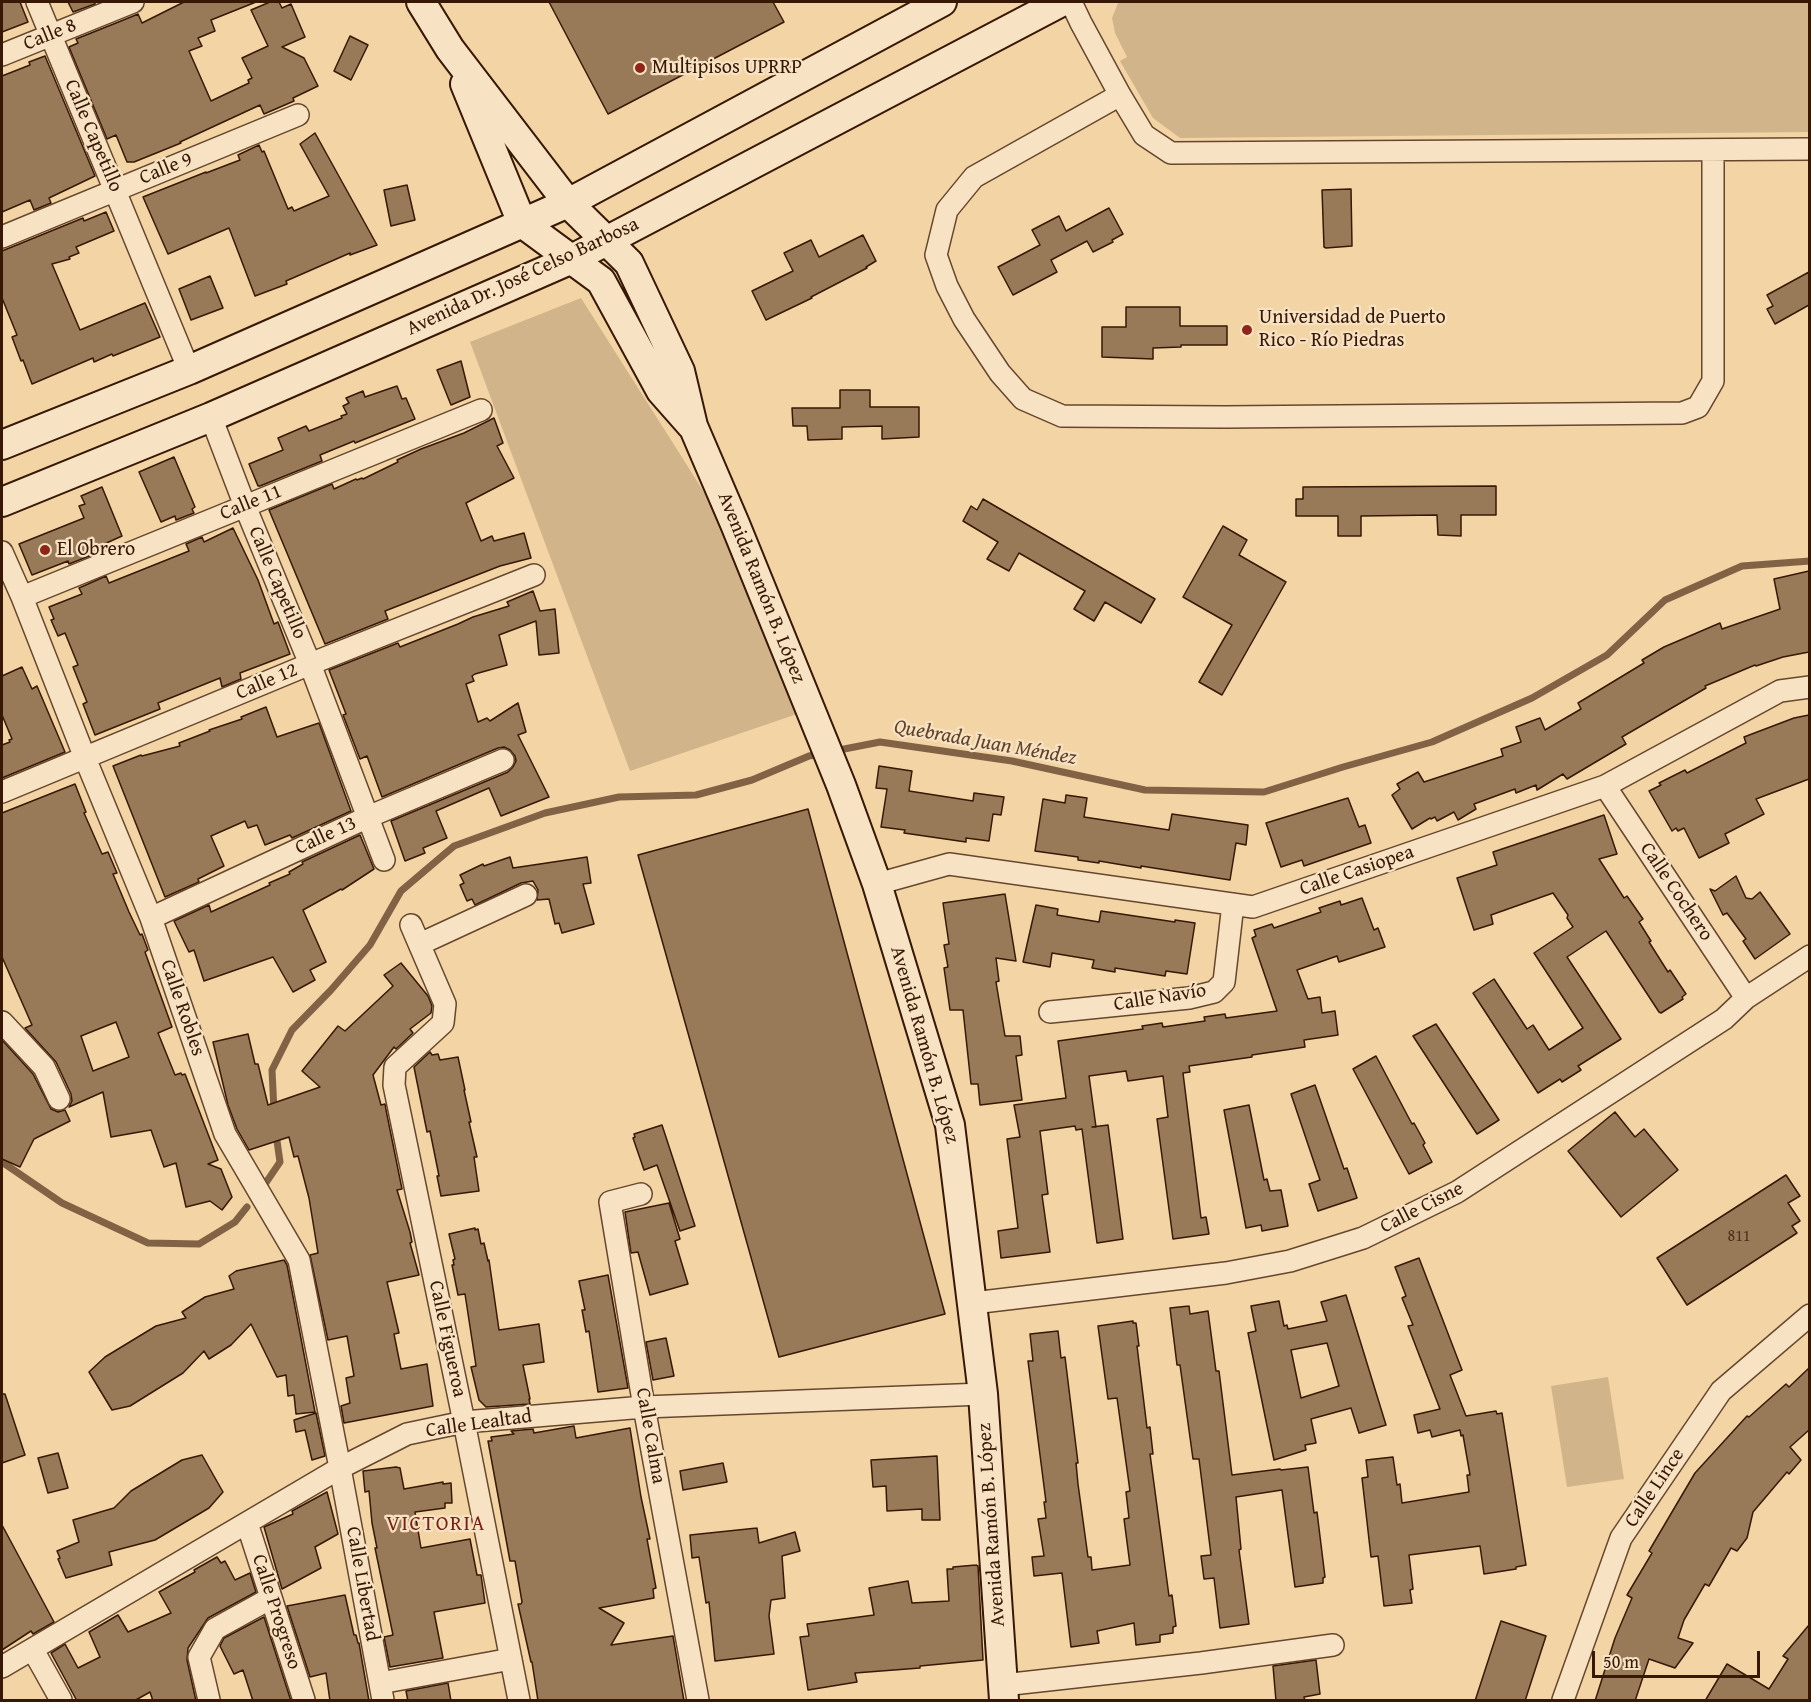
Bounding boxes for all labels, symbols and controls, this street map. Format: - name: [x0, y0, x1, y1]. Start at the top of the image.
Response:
- street label: Calle 8: [20, 14, 80, 56]
- place label: Multipisos UPRRP: [652, 56, 802, 80]
- marker: Multipisos UPRRP: [633, 61, 647, 75]
- street label: Calle Capetillo: [59, 76, 127, 196]
- street label: Calle 9: [136, 148, 196, 190]
- street label: Avenida Dr. José Celso Barbosa: [403, 213, 643, 341]
- place label: Universidad de Puerto Rico - Río Piedras: [1259, 306, 1446, 353]
- marker: Universidad de Puerto Rico - Río Piedras: [1240, 323, 1254, 337]
- street label: Calle 11: [217, 480, 285, 526]
- street label: Avenida Ramón B. López: [712, 489, 810, 687]
- street label: Calle Capetillo: [243, 523, 311, 643]
- place label: El Obrero: [57, 538, 135, 562]
- marker: El Obrero: [38, 543, 52, 557]
- street label: Calle 12: [233, 658, 301, 706]
- water label: Quebrada Juan Méndez: [892, 715, 1078, 771]
- street label: Calle 13: [292, 811, 360, 861]
- street label: Calle Cochero: [1634, 838, 1718, 946]
- street label: Calle Casiopea: [1297, 840, 1417, 902]
- street label: Avenida Ramón B. López: [884, 944, 964, 1146]
- street label: Calle Robles: [154, 957, 210, 1059]
- street label: Calle Navío: [1112, 979, 1208, 1017]
- street label: Calle Cisne: [1376, 1177, 1468, 1239]
- house number: 811: [1727, 1227, 1751, 1247]
- street label: Calle Figueroa: [423, 1279, 471, 1399]
- street label: Calle Calma: [630, 1386, 670, 1486]
- street label: Calle Lealtad: [424, 1405, 534, 1443]
- street label: Avenida Ramón B. López: [973, 1422, 1011, 1628]
- street label: Calle Lince: [1620, 1444, 1690, 1532]
- district label: VICTORIA: [386, 1512, 486, 1538]
- street label: Calle Libertad: [340, 1525, 384, 1643]
- street label: Calle Progreso: [246, 1551, 306, 1673]
- scale bar: [1595, 1639, 1763, 1677]
- text: 50 m: [1603, 1648, 1639, 1675]

